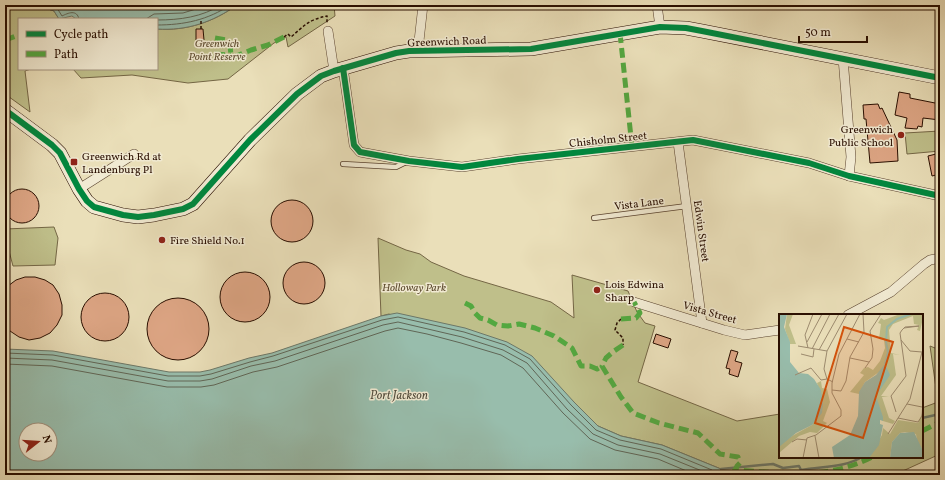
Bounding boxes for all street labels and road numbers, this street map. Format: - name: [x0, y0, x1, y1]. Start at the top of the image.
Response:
- street label: Greenwich Road: [407, 34, 487, 51]
- street label: Chisholm Street: [569, 129, 648, 152]
- street label: Vista Lane: [613, 194, 665, 215]
- street label: Edwin Street: [689, 199, 712, 263]
- street label: Vista Street: [681, 299, 738, 328]

